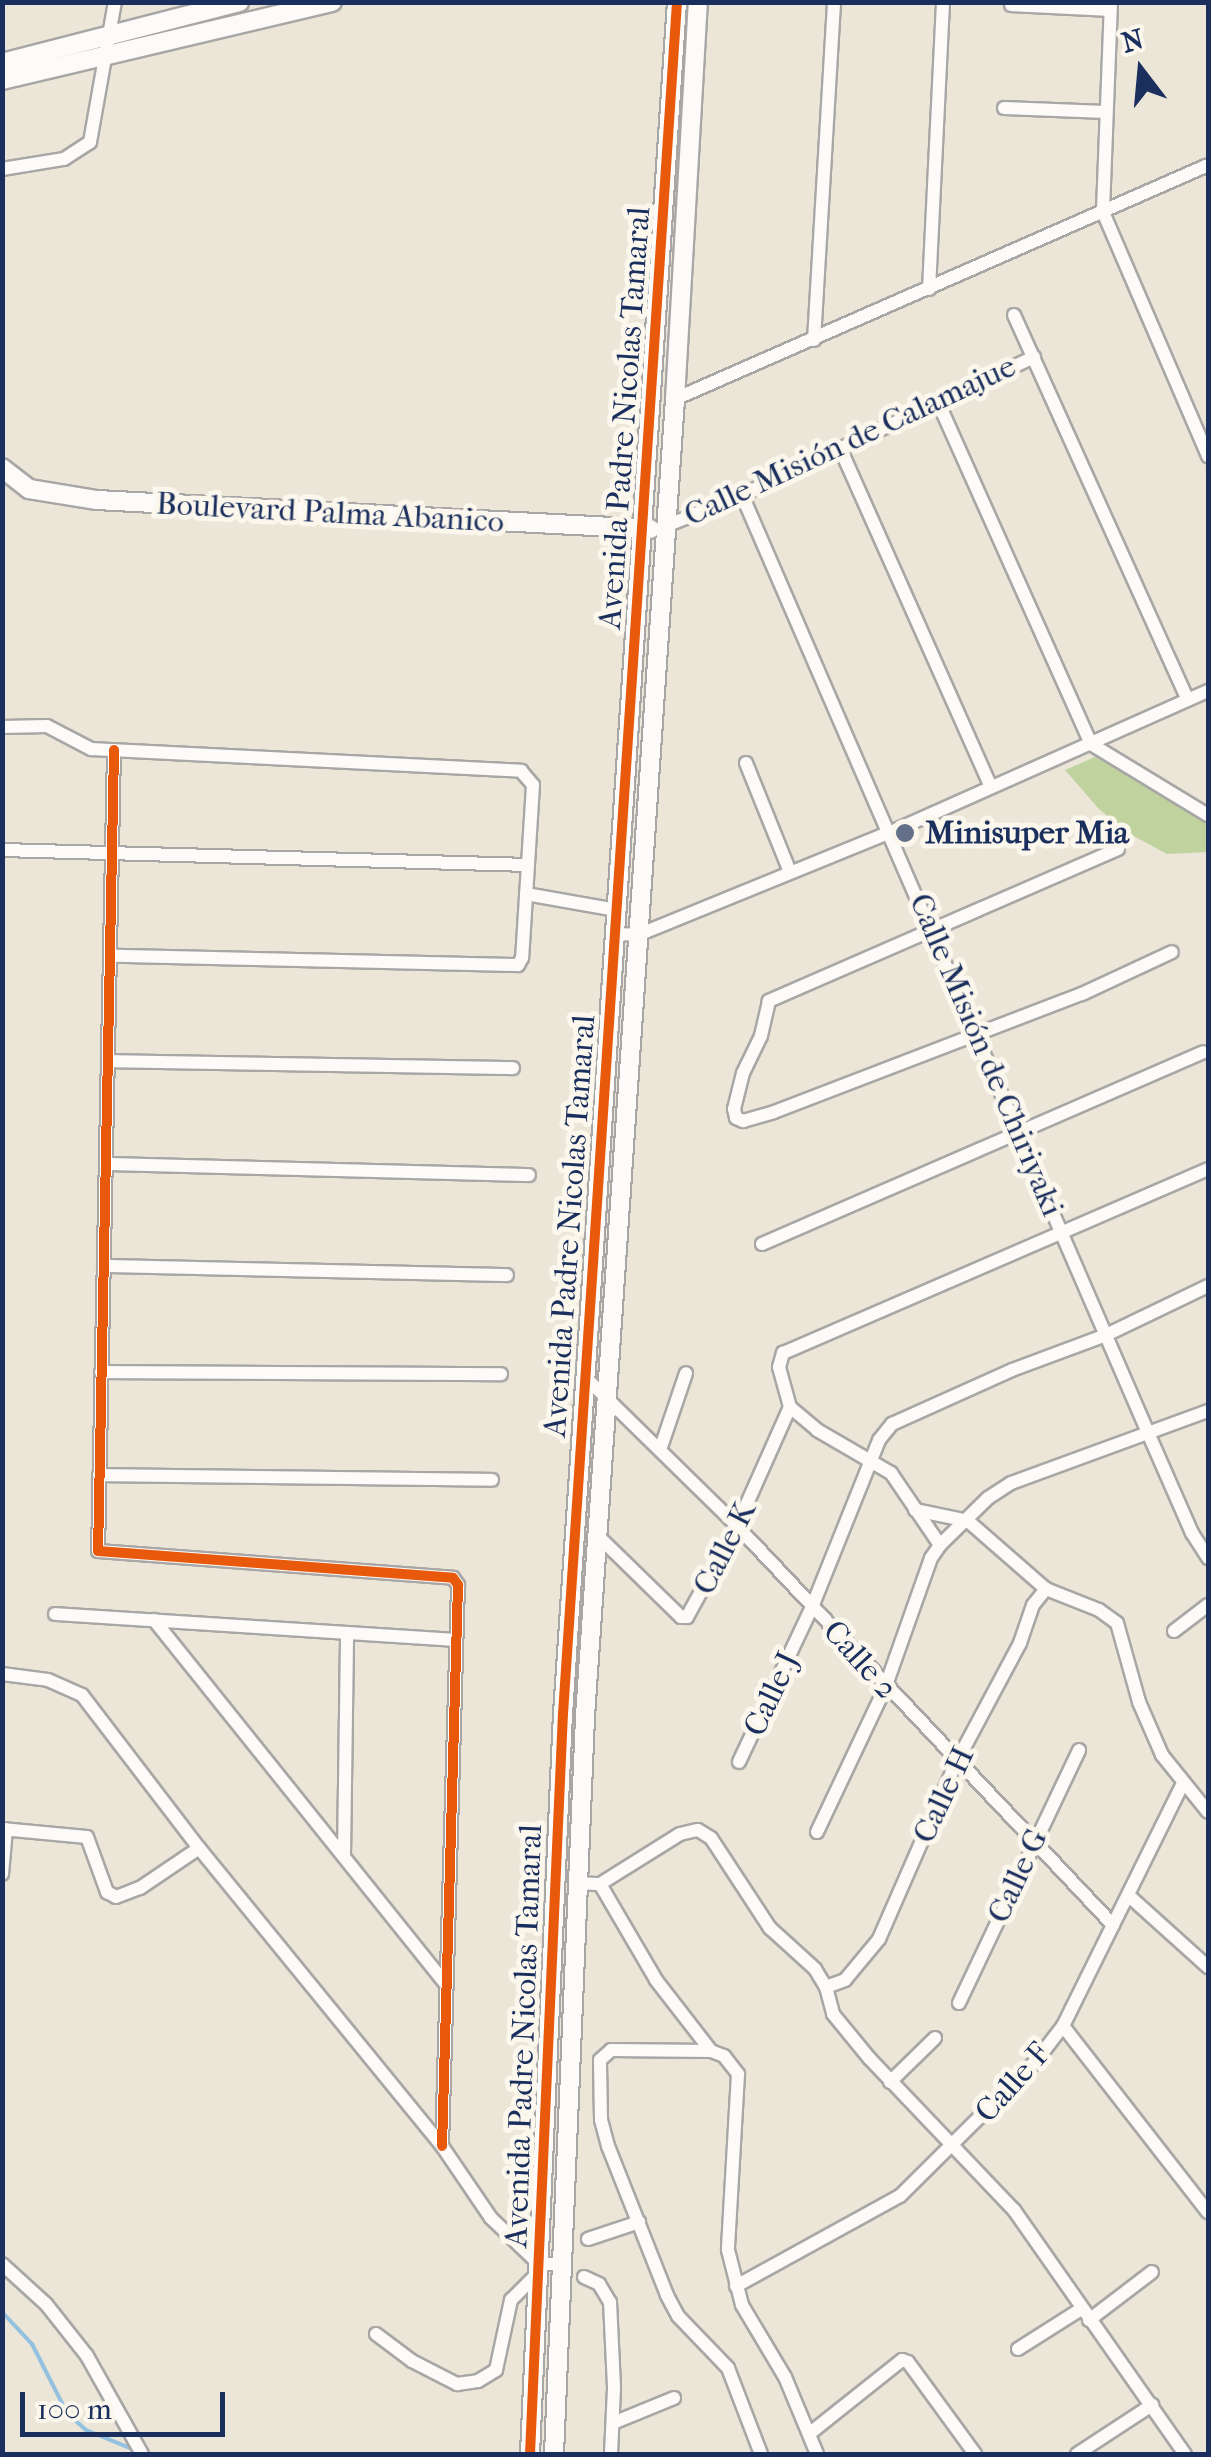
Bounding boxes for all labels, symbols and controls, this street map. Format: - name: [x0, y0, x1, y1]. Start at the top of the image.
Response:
- north arrow: [1091, 20, 1191, 120]
- text: N: [1118, 22, 1147, 59]
- street label: Avenida Padre Nicolas Tamaral: [591, 205, 659, 631]
- street label: Calle Misión de Calamajue: [678, 347, 1022, 535]
- street label: Boulevard Palma Abanico: [155, 485, 505, 541]
- place label: Minisuper Mia: [925, 814, 1129, 852]
- marker: Minisuper Mia: [894, 822, 916, 844]
- street label: Calle Misión de Chiriyaki: [901, 888, 1071, 1222]
- street label: Avenida Padre Nicolas Tamaral: [536, 1013, 604, 1439]
- street label: Calle K: [685, 1495, 765, 1601]
- street label: Calle 2: [815, 1613, 905, 1707]
- street label: Calle J: [736, 1646, 808, 1742]
- street label: Calle H: [905, 1741, 983, 1849]
- street label: Calle G: [980, 1823, 1056, 1929]
- street label: Avenida Padre Nicolas Tamaral: [497, 1824, 551, 2248]
- street label: Calle F: [967, 2035, 1059, 2131]
- scale bar: [25, 2372, 230, 2434]
- text: 100 m: [37, 2392, 112, 2427]

